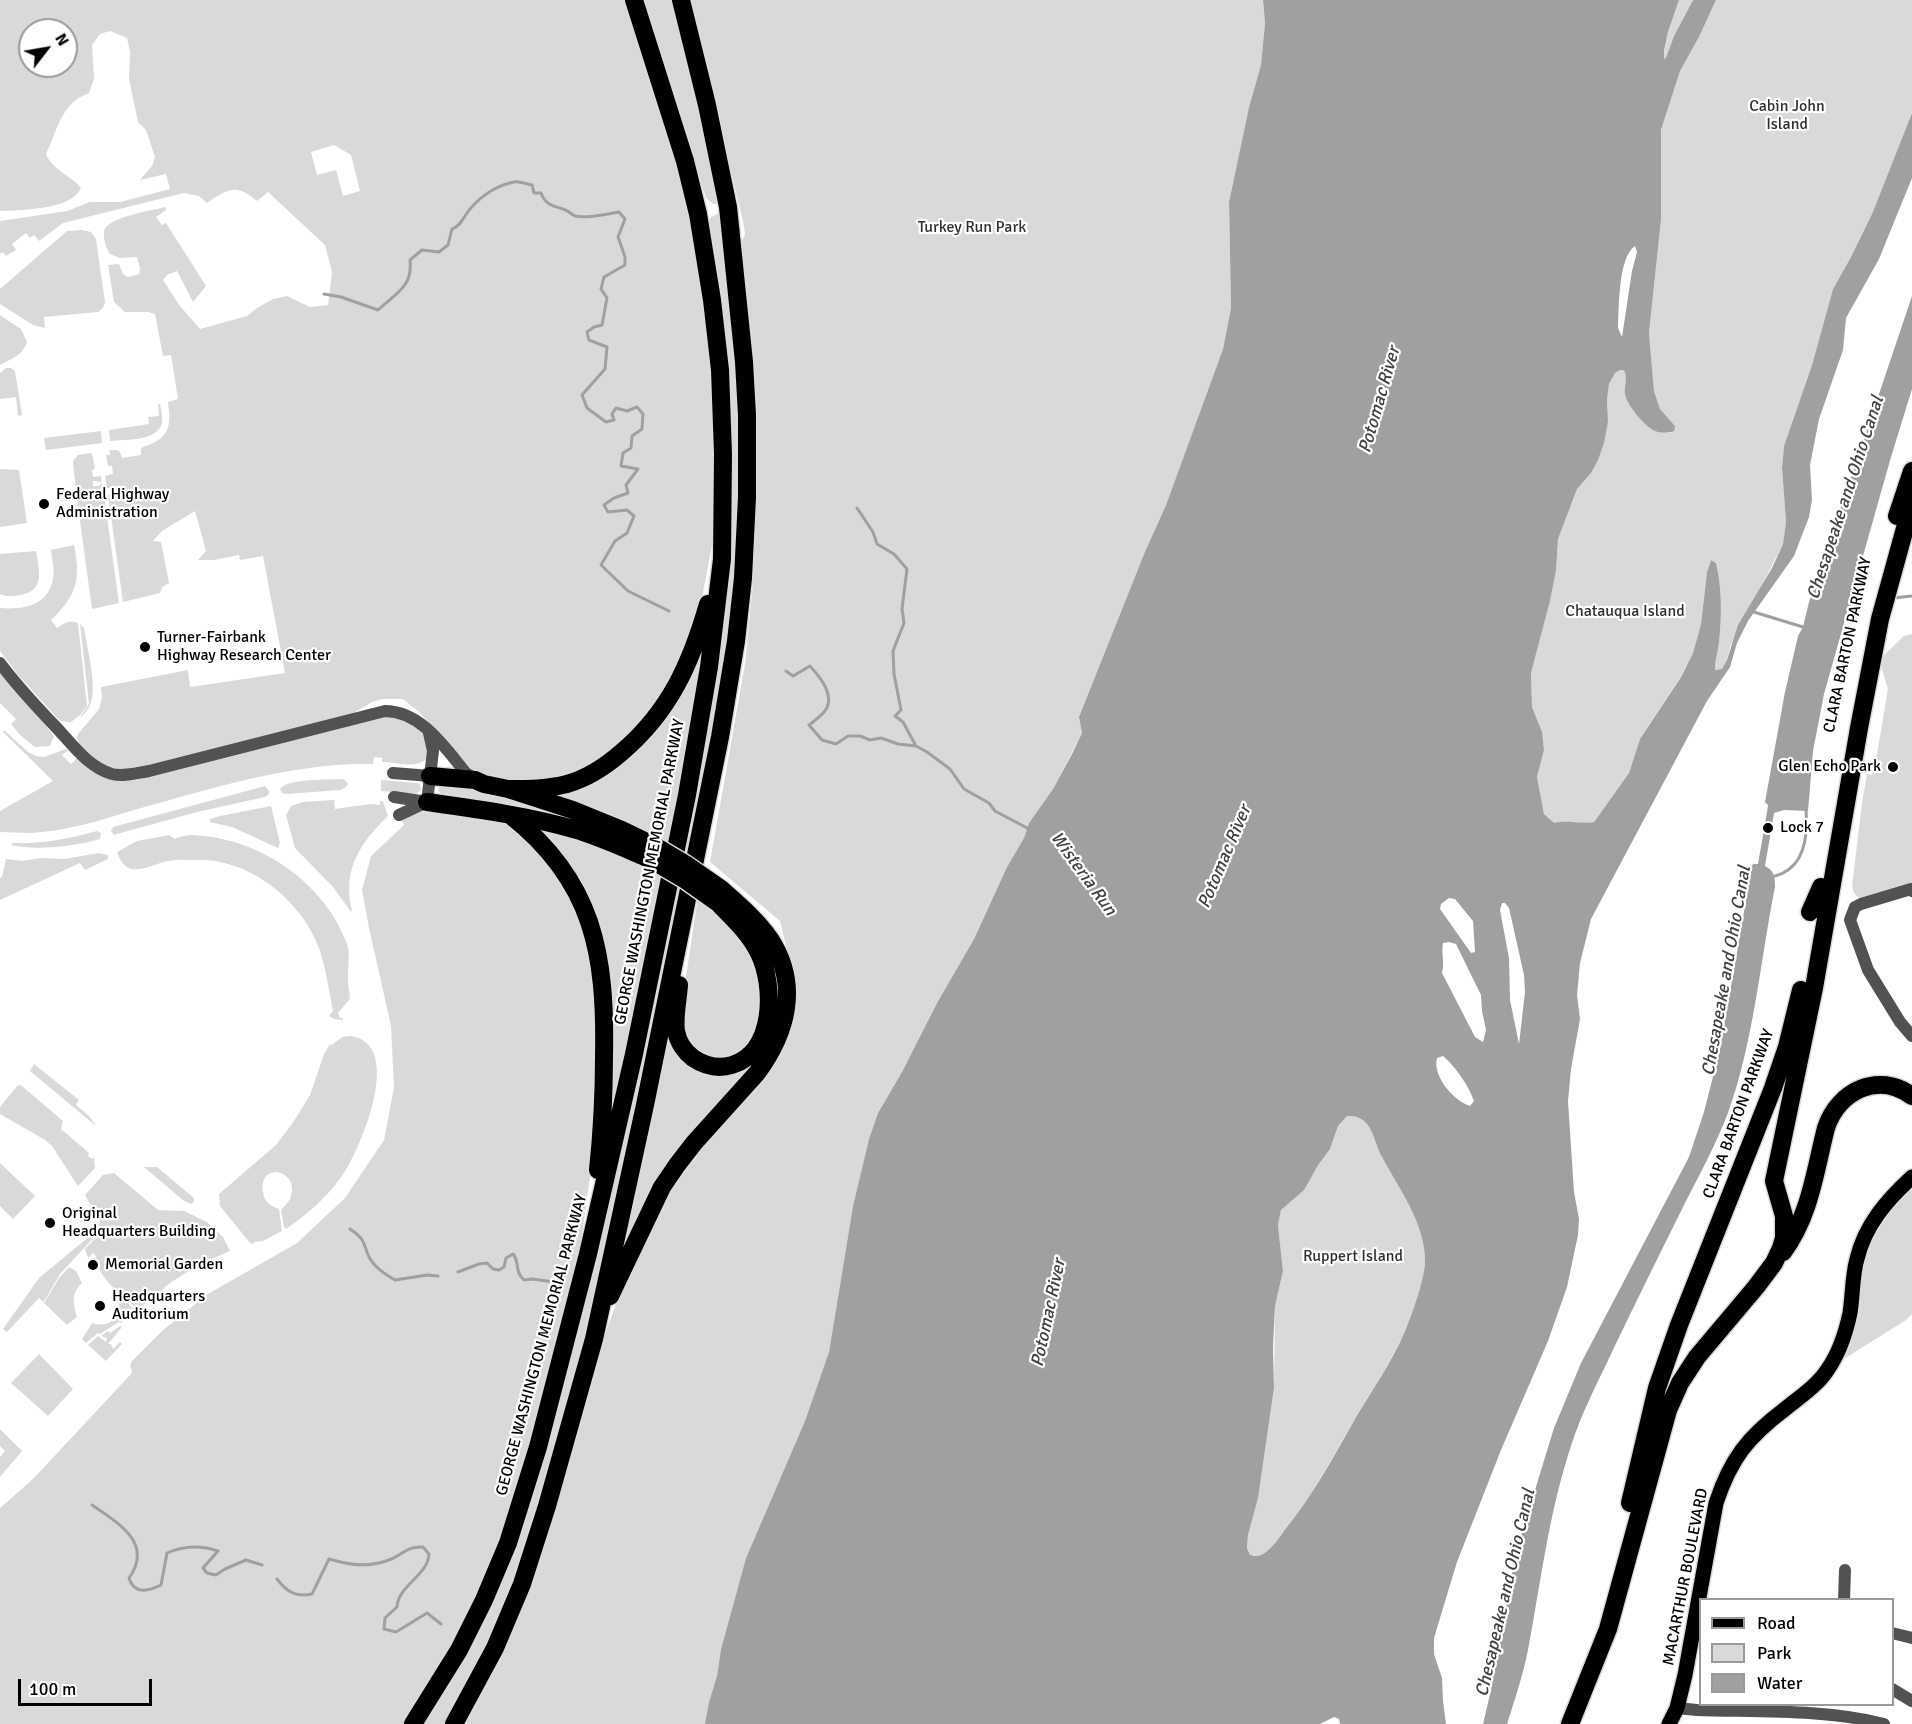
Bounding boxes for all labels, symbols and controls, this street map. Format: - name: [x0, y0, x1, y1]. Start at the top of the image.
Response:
- north arrow: [18, 18, 78, 78]
- text: N: [50, 30, 73, 50]
- park label: Cabin John Island: [1749, 97, 1825, 135]
- park label: Turkey Run Park: [918, 218, 1026, 238]
- water label: Potomac River: [1355, 344, 1405, 456]
- water label: Chesapeake and Ohio Canal: [1803, 394, 1889, 602]
- place label: Federal Highway Administration: [56, 485, 169, 523]
- marker: Federal Highway Administration: [37, 497, 51, 511]
- street label: CLARA BARTON PARKWAY: [1820, 555, 1876, 735]
- park label: Chatauqua Island: [1565, 602, 1685, 622]
- place label: Turner-Fairbank Highway Research Center: [157, 628, 331, 666]
- marker: Turner-Fairbank Highway Research Center: [138, 640, 152, 654]
- street label: GEORGE WASHINGTON MEMORIAL PARKWAY: [611, 717, 689, 1027]
- place label: Glen Echo Park: [1778, 757, 1881, 777]
- marker: Glen Echo Park: [1886, 760, 1900, 774]
- water label: Potomac River: [1194, 802, 1256, 912]
- place label: Lock 7: [1780, 818, 1824, 838]
- marker: Lock 7: [1761, 821, 1775, 835]
- water label: Wisteria Run: [1045, 828, 1121, 920]
- water label: Chesapeake and Ohio Canal: [1698, 865, 1756, 1077]
- street label: CLARA BARTON PARKWAY: [1699, 1027, 1779, 1201]
- street label: GEORGE WASHINGTON MEMORIAL PARKWAY: [492, 1192, 592, 1498]
- place label: Original Headquarters Building: [62, 1204, 216, 1242]
- marker: Original Headquarters Building: [43, 1216, 57, 1230]
- park label: Ruppert Island: [1303, 1247, 1403, 1267]
- place label: Memorial Garden: [105, 1255, 223, 1275]
- water label: Potomac River: [1027, 1257, 1071, 1369]
- marker: Memorial Garden: [86, 1258, 100, 1272]
- place label: Headquarters Auditorium: [112, 1287, 205, 1325]
- marker: Headquarters Auditorium: [93, 1299, 107, 1313]
- water label: Chesapeake and Ohio Canal: [1472, 1487, 1540, 1699]
- street label: MACARTHUR BOULEVARD: [1659, 1487, 1713, 1667]
- legend: [1699, 1598, 1894, 1706]
- text: Road: [1757, 1612, 1796, 1634]
- text: Park: [1757, 1642, 1792, 1664]
- scale bar: [21, 1667, 154, 1705]
- text: Water: [1757, 1672, 1802, 1694]
- text: 100 m: [29, 1678, 76, 1700]

